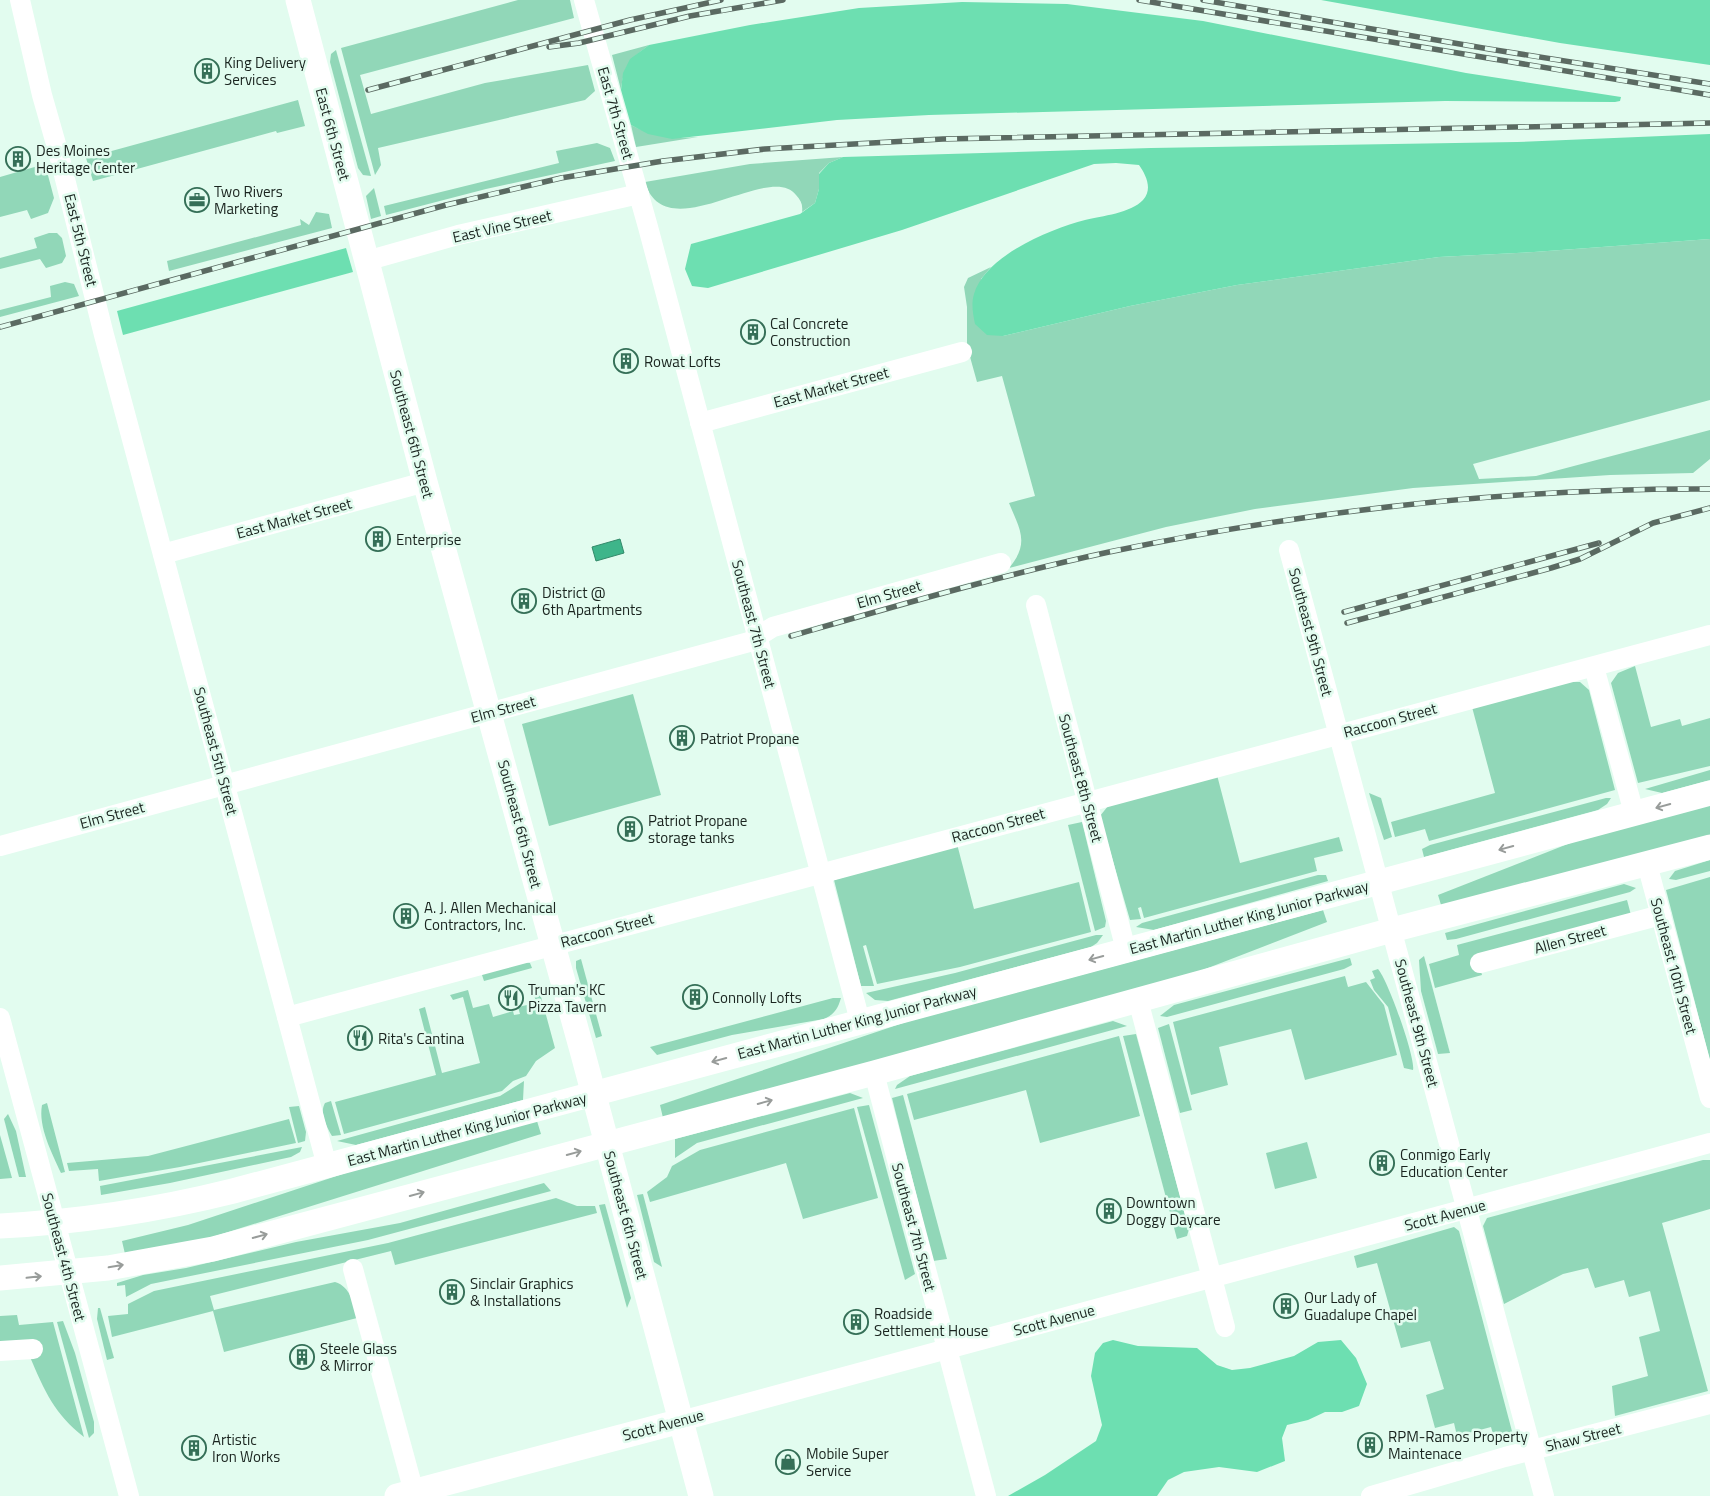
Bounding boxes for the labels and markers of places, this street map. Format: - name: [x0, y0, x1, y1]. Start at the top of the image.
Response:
- place label: King Delivery Services: [224, 51, 306, 91]
- building icon: King Delivery Services: [194, 58, 220, 84]
- place label: Des Moines Heritage Center: [36, 139, 135, 179]
- building icon: Des Moines Heritage Center: [5, 146, 31, 172]
- place label: Two Rivers Marketing: [214, 180, 283, 220]
- office icon: Two Rivers Marketing: [184, 187, 210, 213]
- place label: Cal Concrete Construction: [770, 312, 850, 352]
- building icon: Cal Concrete Construction: [740, 319, 766, 345]
- building icon: Rowat Lofts: [613, 348, 639, 374]
- place label: Rowat Lofts: [644, 350, 721, 373]
- building icon: Enterprise: [365, 526, 391, 552]
- place label: Enterprise: [396, 528, 461, 551]
- place label: District @ 6th Apartments: [542, 581, 642, 621]
- building icon: District @ 6th Apartments: [511, 588, 537, 614]
- building icon: Patriot Propane: [669, 725, 695, 751]
- place label: Patriot Propane: [700, 727, 799, 750]
- place label: Patriot Propane storage tanks: [648, 809, 747, 849]
- building icon: Patriot Propane storage tanks: [617, 816, 643, 842]
- place label: A. J. Allen Mechanical Contractors, Inc.: [424, 896, 556, 936]
- building icon: A. J. Allen Mechanical Contractors, Inc.: [393, 903, 419, 929]
- place label: Truman's KC Pizza Tavern: [528, 978, 607, 1018]
- building icon: Connolly Lofts: [682, 984, 708, 1010]
- restaurant icon: Truman's KC Pizza Tavern: [498, 985, 524, 1011]
- place label: Connolly Lofts: [712, 986, 802, 1009]
- restaurant icon: Rita's Cantina: [347, 1025, 373, 1051]
- place label: Rita's Cantina: [378, 1027, 465, 1050]
- place label: Conmigo Early Education Center: [1400, 1143, 1508, 1183]
- building icon: Conmigo Early Education Center: [1369, 1150, 1395, 1176]
- place label: Downtown Doggy Daycare: [1126, 1191, 1220, 1231]
- building icon: Downtown Doggy Daycare: [1096, 1198, 1122, 1224]
- place label: Sinclair Graphics & Installations: [470, 1272, 573, 1312]
- building icon: Sinclair Graphics & Installations: [439, 1279, 465, 1305]
- place label: Our Lady of Guadalupe Chapel: [1304, 1286, 1417, 1326]
- building icon: Our Lady of Guadalupe Chapel: [1273, 1293, 1299, 1319]
- place label: Roadside Settlement House: [874, 1302, 988, 1342]
- building icon: Roadside Settlement House: [843, 1309, 869, 1335]
- place label: Steele Glass & Mirror: [320, 1337, 397, 1377]
- building icon: Steele Glass & Mirror: [289, 1344, 315, 1370]
- place label: RPM-Ramos Property Maintenace: [1388, 1425, 1528, 1465]
- place label: Artistic Iron Works: [212, 1428, 280, 1468]
- building icon: RPM-Ramos Property Maintenace: [1357, 1432, 1383, 1458]
- building icon: Artistic Iron Works: [181, 1435, 207, 1461]
- place label: Mobile Super Service: [806, 1442, 889, 1482]
- shop icon: Mobile Super Service: [775, 1449, 801, 1475]

